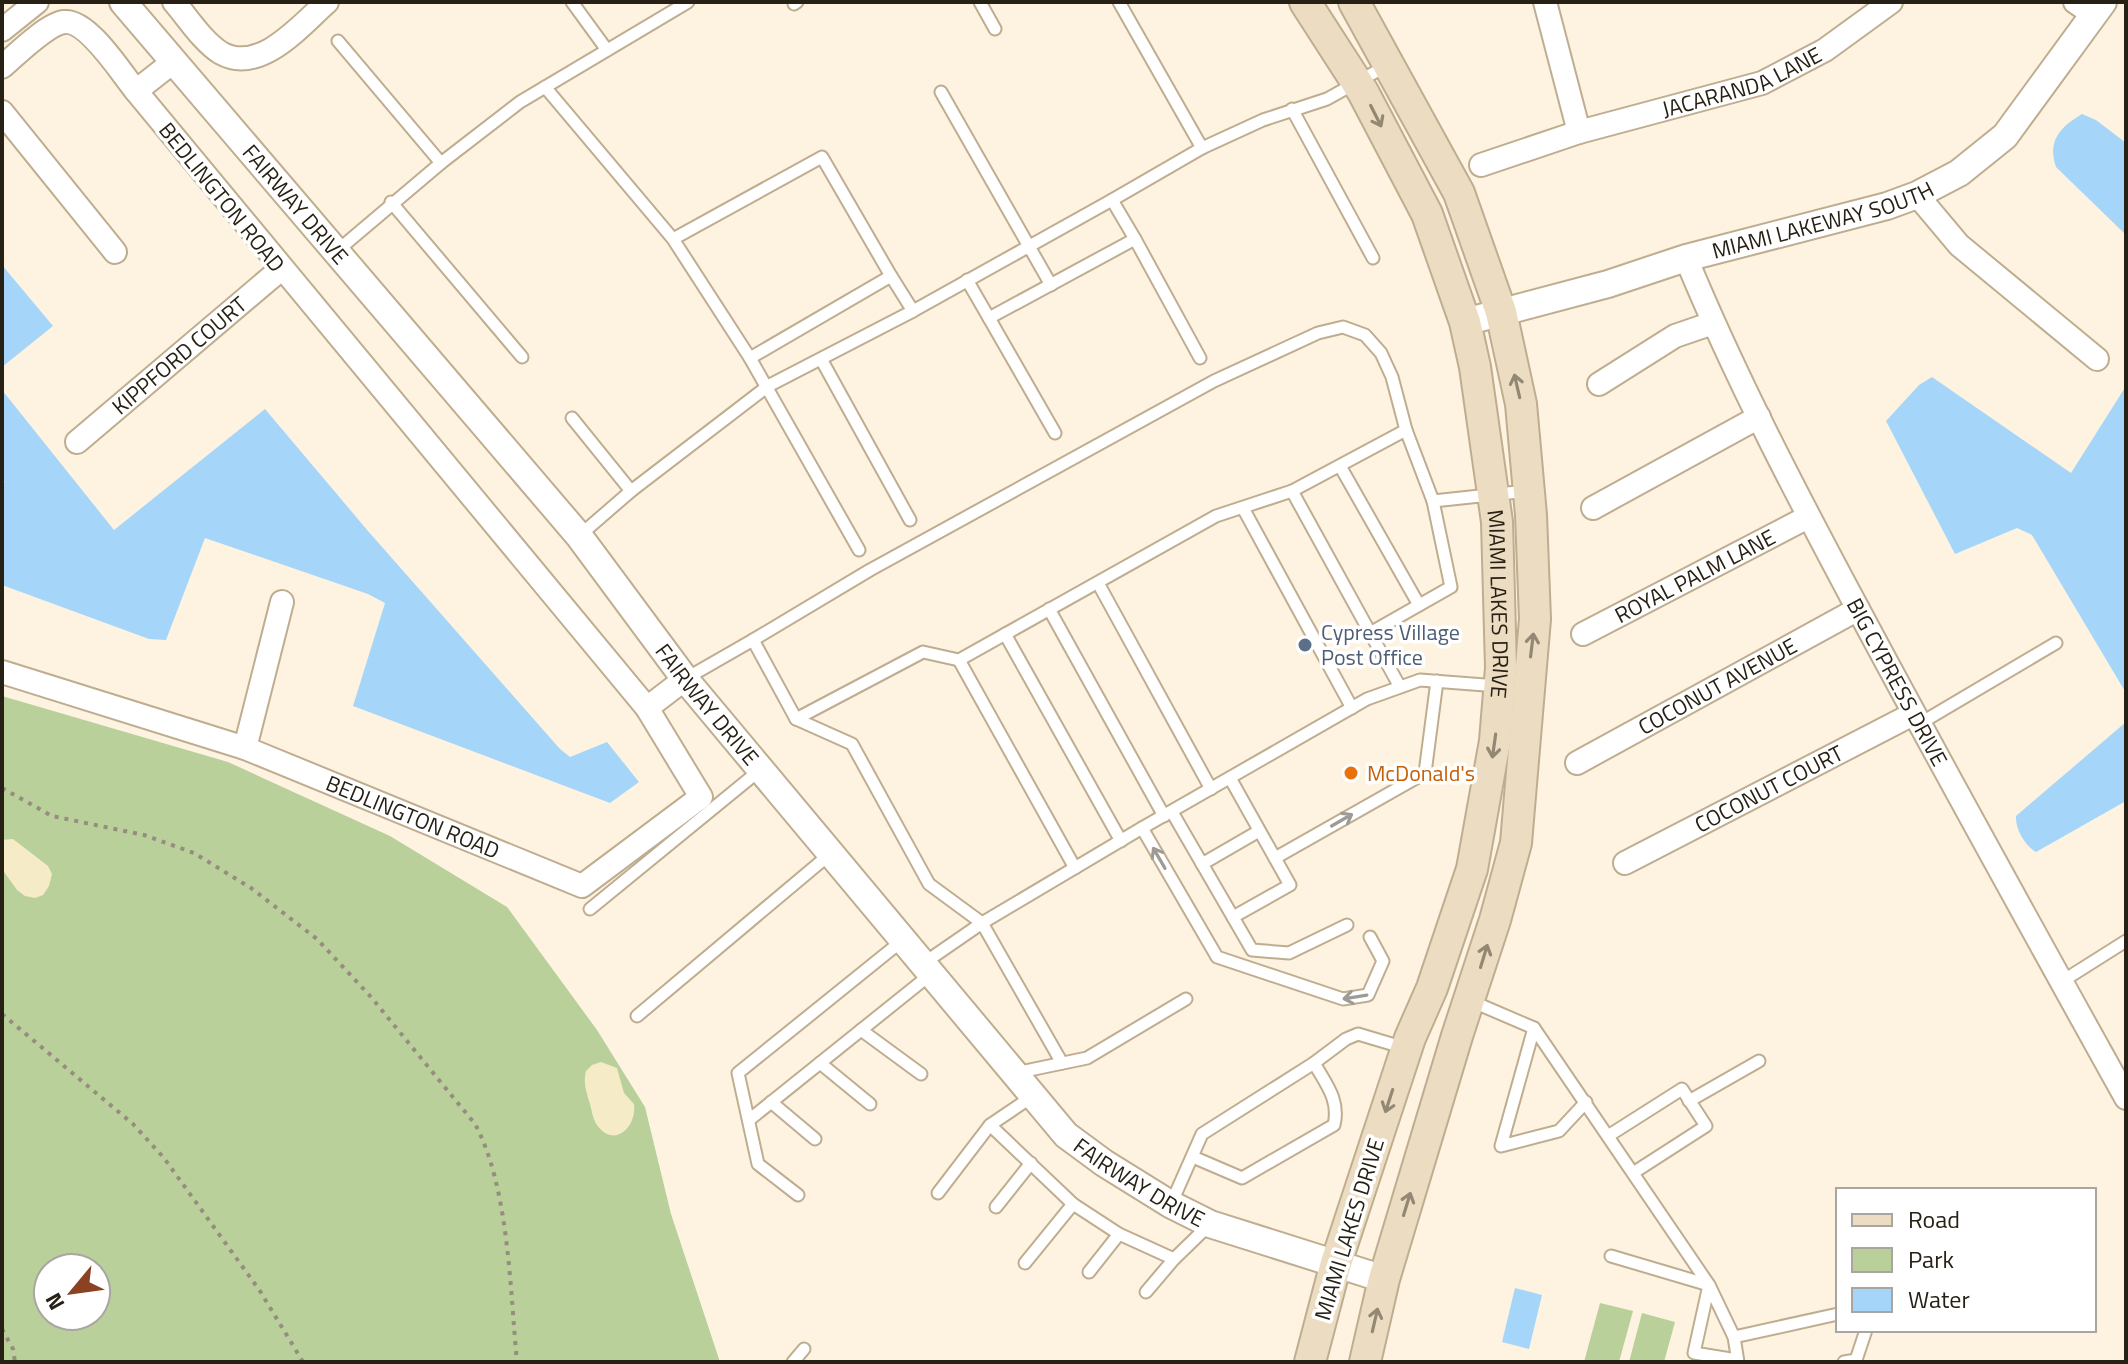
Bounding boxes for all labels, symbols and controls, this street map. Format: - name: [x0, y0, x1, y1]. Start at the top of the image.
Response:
- street label: JACARANDA LANE: [1658, 38, 1828, 126]
- one-way arrow: [1368, 103, 1384, 127]
- street label: BEDLINGTON ROAD: [151, 115, 293, 279]
- street label: FAIRWAY DRIVE: [234, 137, 357, 272]
- street label: MIAMI LAKEWAY SOUTH: [1708, 172, 1940, 268]
- street label: KIPPFORD COURT: [104, 288, 255, 423]
- one-way arrow: [1509, 374, 1524, 399]
- street label: MIAMI LAKES DRIVE: [1478, 507, 1518, 700]
- street label: ROYAL PALM LANE: [1608, 520, 1781, 632]
- street label: BIG CYPRESS DRIVE: [1838, 592, 1957, 772]
- place label: Cypress Village Post Office: [1321, 615, 1460, 674]
- street label: COCONUT AVENUE: [1632, 629, 1803, 743]
- one-way arrow: [1525, 633, 1540, 658]
- street label: FAIRWAY DRIVE: [647, 636, 767, 773]
- marker: Cypress Village Post Office: [1296, 636, 1314, 654]
- one-way arrow: [1486, 733, 1501, 758]
- street label: COCONUT COURT: [1689, 736, 1850, 841]
- place label: McDonald's: [1367, 756, 1475, 790]
- marker: McDonald's: [1342, 764, 1360, 782]
- street label: BEDLINGTON ROAD: [321, 766, 505, 868]
- one-way arrow: [1330, 812, 1354, 827]
- one-way arrow: [1151, 847, 1167, 870]
- one-way arrow: [1477, 943, 1492, 969]
- one-way arrow: [1343, 990, 1368, 1005]
- one-way arrow: [1381, 1089, 1396, 1114]
- street label: FAIRWAY DRIVE: [1066, 1129, 1211, 1236]
- street label: MIAMI LAKES DRIVE: [1305, 1134, 1393, 1324]
- legend: [1836, 1188, 2096, 1332]
- one-way arrow: [1401, 1192, 1415, 1217]
- text: Road: [1908, 1201, 1960, 1237]
- text: Park: [1908, 1241, 1954, 1277]
- north arrow: [32, 1252, 112, 1332]
- text: Water: [1908, 1281, 1970, 1317]
- text: N: [36, 1287, 73, 1317]
- one-way arrow: [1368, 1308, 1383, 1334]

